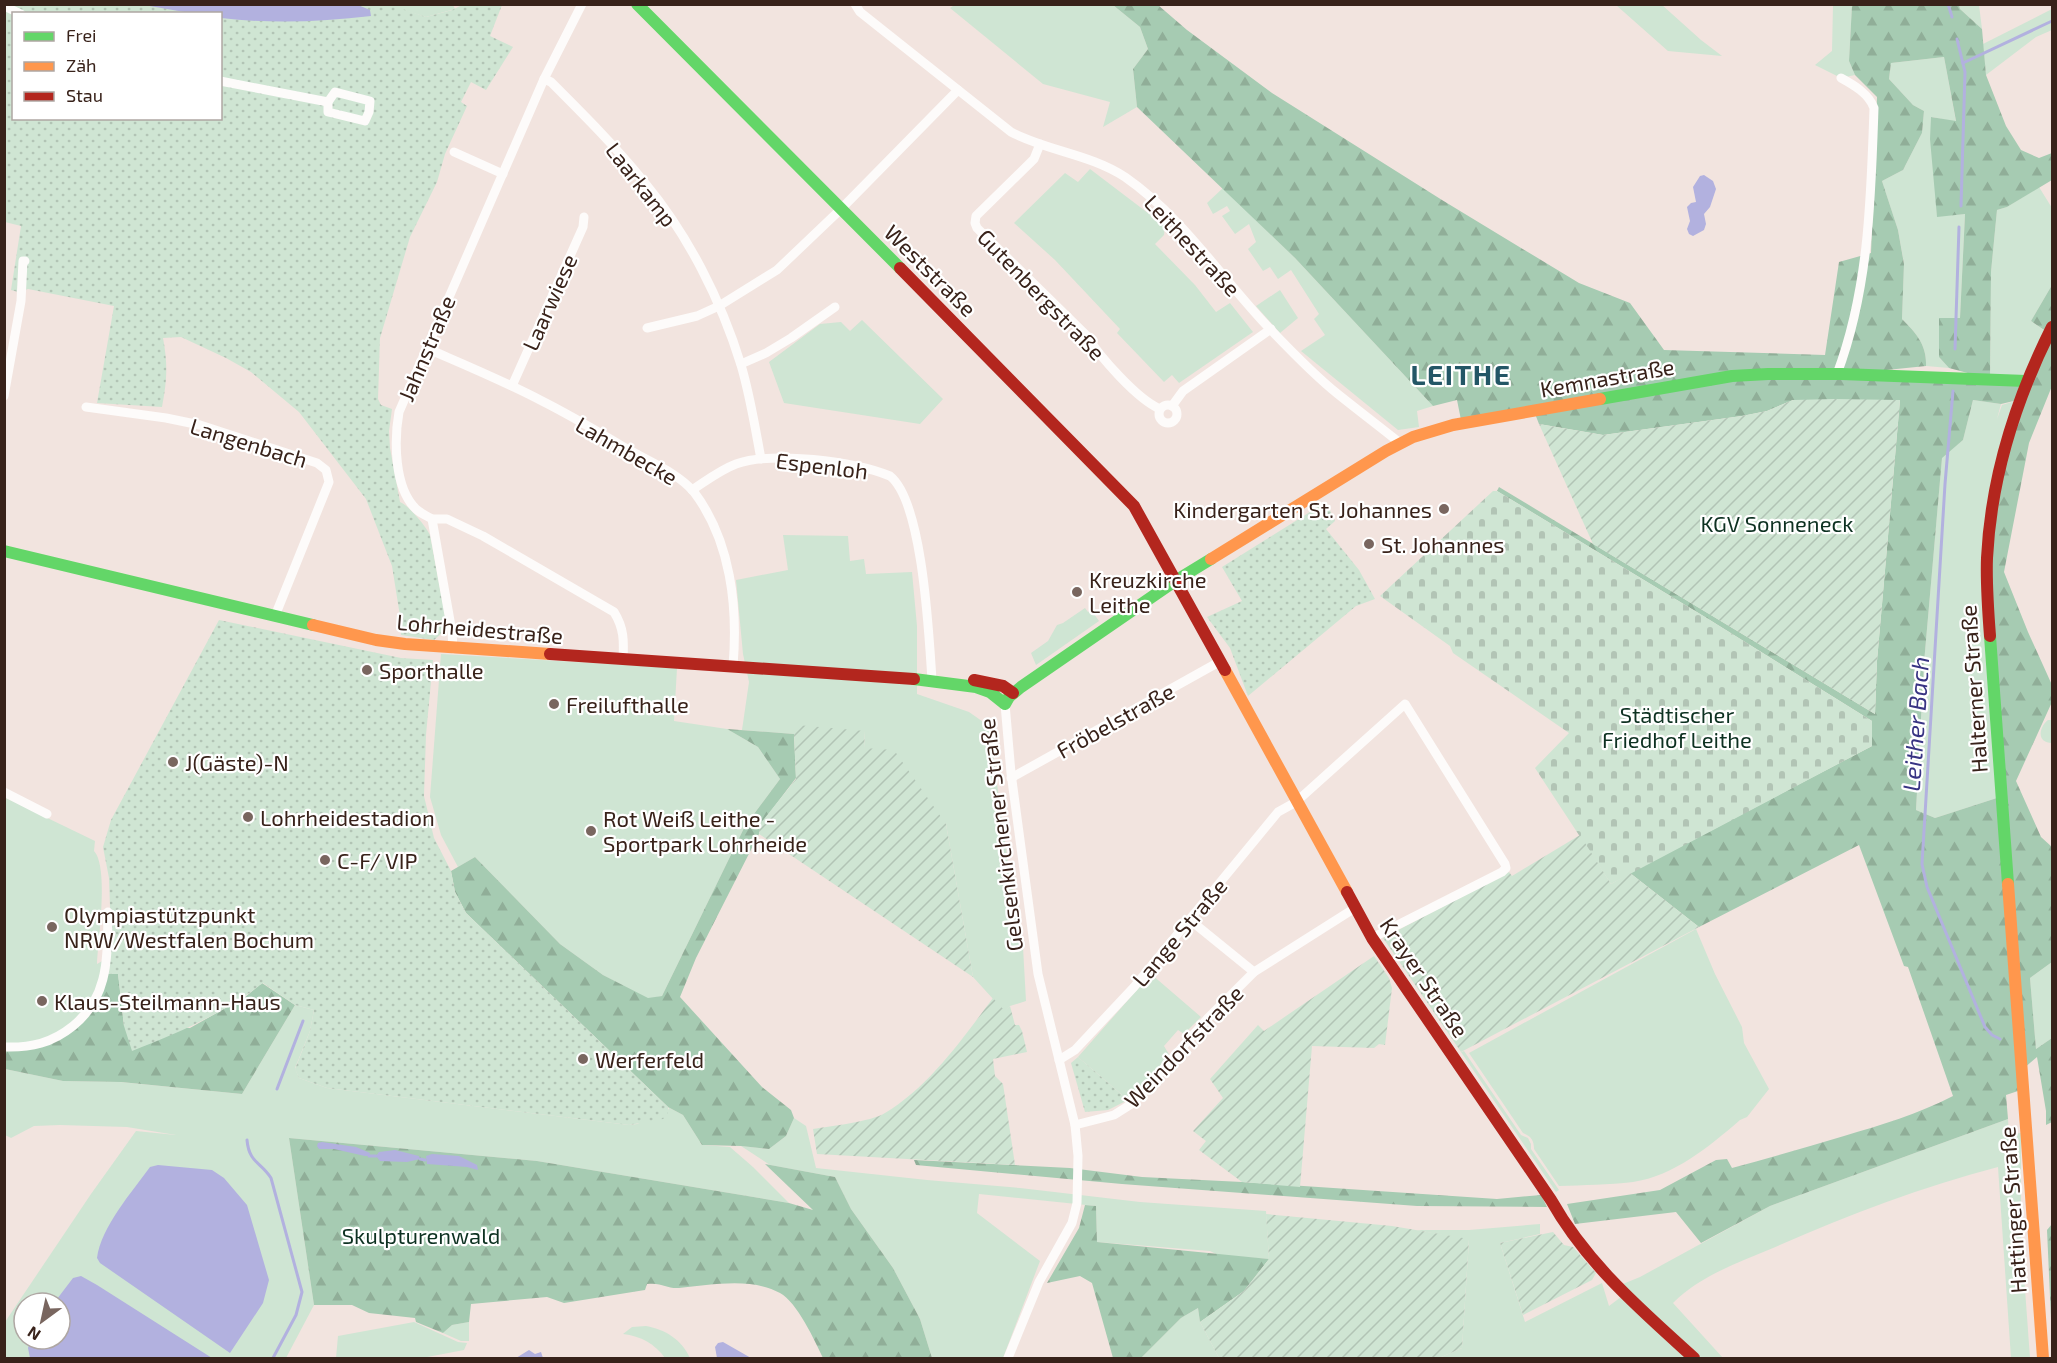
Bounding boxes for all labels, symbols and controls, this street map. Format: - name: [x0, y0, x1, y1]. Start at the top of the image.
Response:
- legend: [12, 12, 222, 120]
- text: Frei: [66, 24, 97, 46]
- text: Zäh: [66, 54, 97, 76]
- text: Stau: [66, 84, 103, 106]
- street label: Laarkamp: [601, 137, 683, 231]
- street label: Leithestraße: [1140, 189, 1246, 301]
- street label: Weststraße: [880, 219, 982, 321]
- street label: Gutenbergstraße: [973, 223, 1111, 365]
- street label: Laarwiese: [516, 250, 582, 354]
- street label: Jahnstraße: [392, 291, 460, 405]
- street label: Kemnastraße: [1538, 352, 1676, 402]
- district label: LEITHE: [1411, 357, 1511, 391]
- street label: Lahmbecke: [571, 410, 683, 490]
- street label: Langenbach: [187, 412, 311, 472]
- street label: Espenloh: [774, 446, 870, 484]
- place label: Kindergarten St. Johannes: [1173, 496, 1432, 522]
- marker: Kindergarten St. Johannes: [1437, 502, 1451, 516]
- park label: KGV Sonneneck: [1701, 510, 1853, 536]
- place label: St. Johannes: [1381, 531, 1505, 557]
- marker: St. Johannes: [1362, 537, 1376, 551]
- place label: Kreuzkirche Leithe: [1089, 566, 1207, 617]
- marker: Kreuzkirche Leithe: [1070, 585, 1084, 599]
- street label: Halterner Straße: [1954, 604, 1992, 774]
- street label: Lohrheidestraße: [396, 608, 564, 648]
- water label: Leither Bach: [1896, 656, 1934, 792]
- place label: Sporthalle: [379, 657, 484, 683]
- marker: Sporthalle: [360, 663, 374, 677]
- street label: Fröbelstraße: [1052, 677, 1178, 763]
- place label: Freilufthalle: [566, 691, 689, 717]
- marker: Freilufthalle: [547, 697, 561, 711]
- park label: Städtischer Friedhof Leithe: [1602, 701, 1752, 752]
- street label: Gelsenkirchener Straße: [973, 717, 1027, 953]
- place label: J(Gäste)-N: [185, 749, 289, 775]
- marker: J(Gäste)-N: [166, 755, 180, 769]
- place label: Lohrheidestadion: [260, 804, 435, 830]
- place label: Rot Weiß Leithe - Sportpark Lohrheide: [603, 805, 807, 856]
- marker: Lohrheidestadion: [241, 810, 255, 824]
- marker: Rot Weiß Leithe - Sportpark Lohrheide: [584, 824, 598, 838]
- place label: C-F/ VIP: [337, 847, 417, 873]
- marker: C-F/ VIP: [318, 853, 332, 867]
- street label: Lange Straße: [1126, 873, 1232, 991]
- place label: Olympiastützpunkt NRW/Westfalen Bochum: [64, 901, 314, 952]
- street label: Krayer Straße: [1375, 912, 1475, 1042]
- marker: Olympiastützpunkt NRW/Westfalen Bochum: [45, 920, 59, 934]
- street label: Weindorfstraße: [1118, 979, 1248, 1113]
- place label: Klaus-Steilmann-Haus: [54, 988, 281, 1014]
- marker: Klaus-Steilmann-Haus: [35, 994, 49, 1008]
- place label: Werferfeld: [595, 1046, 704, 1072]
- marker: Werferfeld: [576, 1052, 590, 1066]
- street label: Hattinger Straße: [1993, 1126, 2031, 1294]
- park label: Skulpturenwald: [342, 1222, 500, 1248]
- north arrow: [12, 1291, 72, 1351]
- text: N: [24, 1323, 44, 1345]

